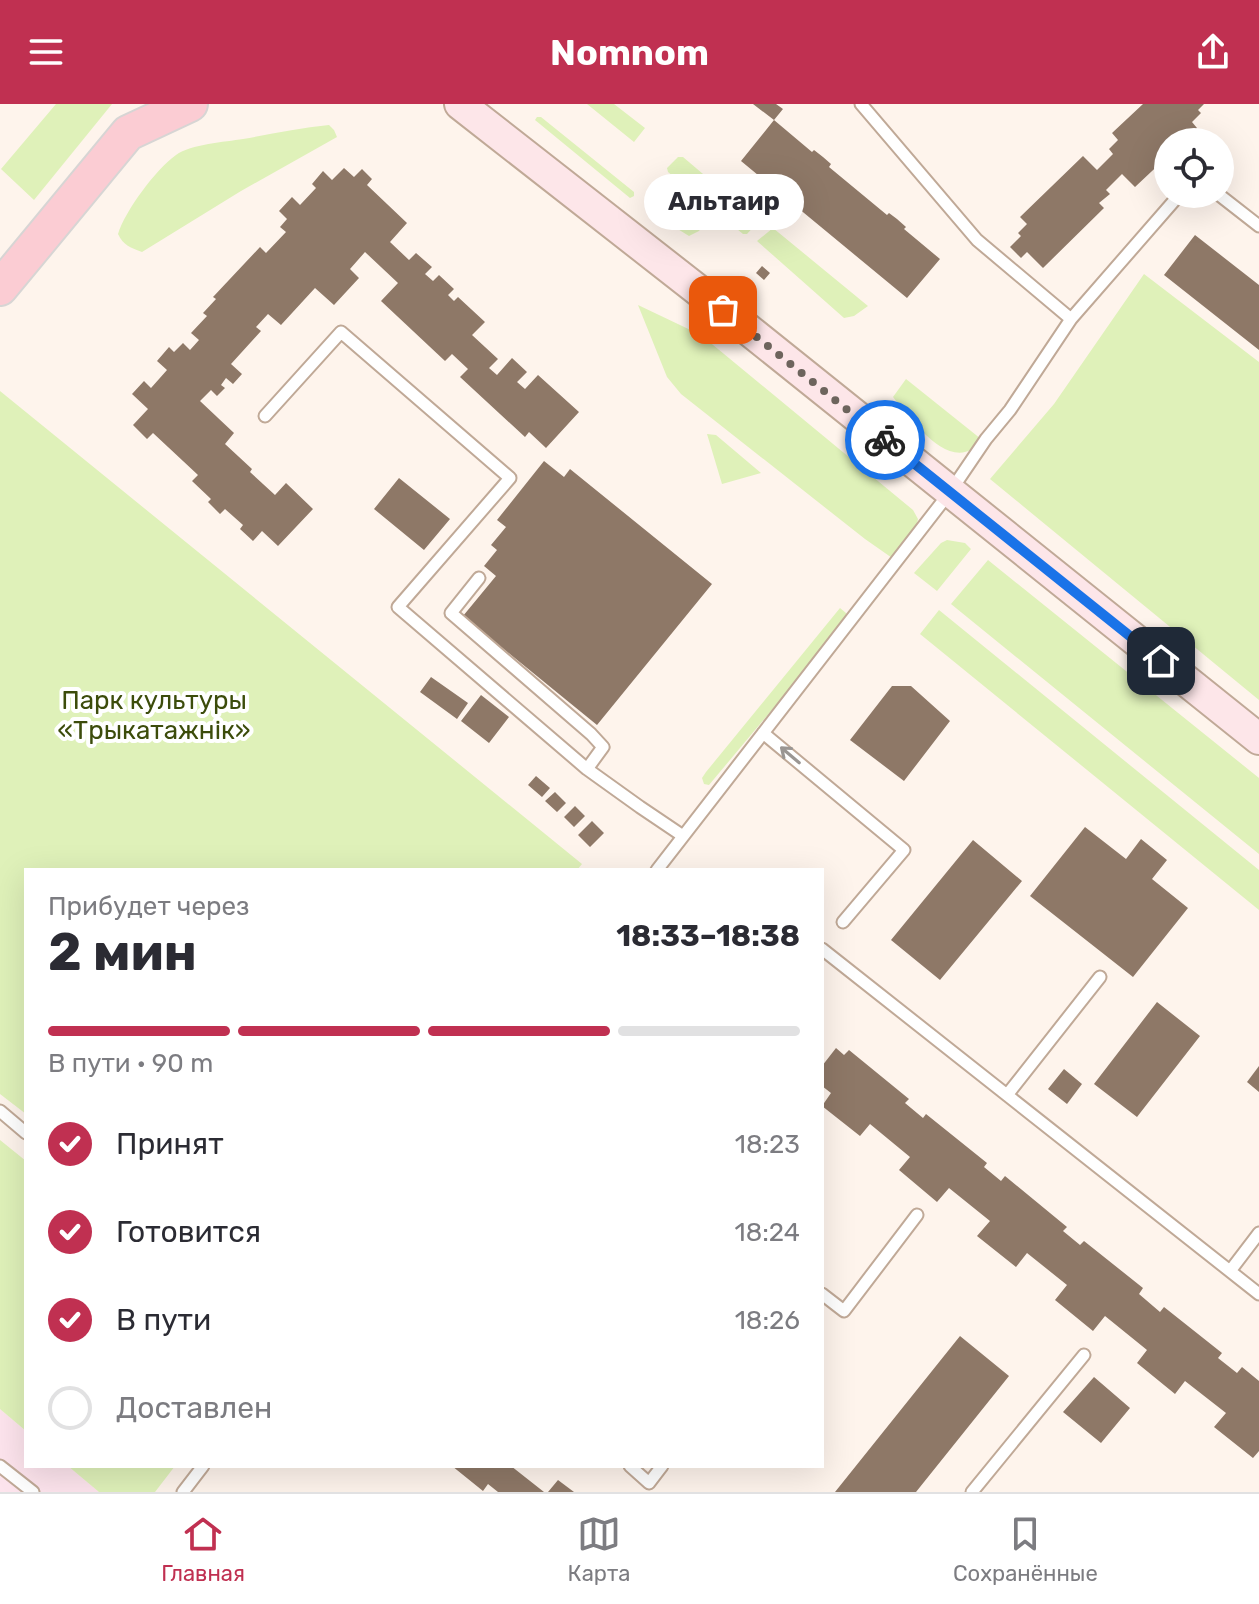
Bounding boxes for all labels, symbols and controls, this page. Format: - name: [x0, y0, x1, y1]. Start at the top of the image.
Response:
- icon: menu: [24, 30, 68, 74]
- icon: share: [1191, 30, 1235, 74]
- text: Nomnom: [550, 31, 709, 74]
- map controls: [1154, 128, 1234, 208]
- button: locate: [1154, 128, 1234, 208]
- callout: Альтаир: [643, 174, 803, 230]
- text: Альтаир: [668, 186, 780, 217]
- pin: [689, 276, 757, 344]
- icon: bag: [701, 288, 745, 332]
- courier: [845, 400, 925, 480]
- icon: bike: [863, 418, 907, 462]
- pin: [1127, 627, 1195, 695]
- icon: home: [1139, 639, 1183, 683]
- park label: Парк культуры «Трыкатажнік»: [57, 685, 251, 746]
- one-way arrow: [780, 746, 801, 764]
- text: Прибудет через: [48, 891, 249, 922]
- text: 18:33–18:38: [616, 918, 800, 954]
- text: 2 мин: [48, 921, 197, 983]
- text: В пути · 90 m: [48, 1048, 213, 1079]
- icon: check: [48, 1122, 92, 1166]
- text: Принят: [116, 1126, 224, 1162]
- text: 18:23: [735, 1129, 800, 1160]
- icon: check: [48, 1210, 92, 1254]
- text: Готовится: [116, 1214, 261, 1250]
- text: 18:24: [735, 1217, 800, 1248]
- icon: check: [48, 1298, 92, 1342]
- text: В пути: [116, 1302, 211, 1338]
- text: 18:26: [735, 1305, 800, 1336]
- text: Доставлен: [116, 1390, 272, 1426]
- tab: Главная: [161, 1512, 245, 1587]
- tab: Карта: [568, 1512, 630, 1587]
- tab: Сохранённые: [953, 1512, 1098, 1587]

